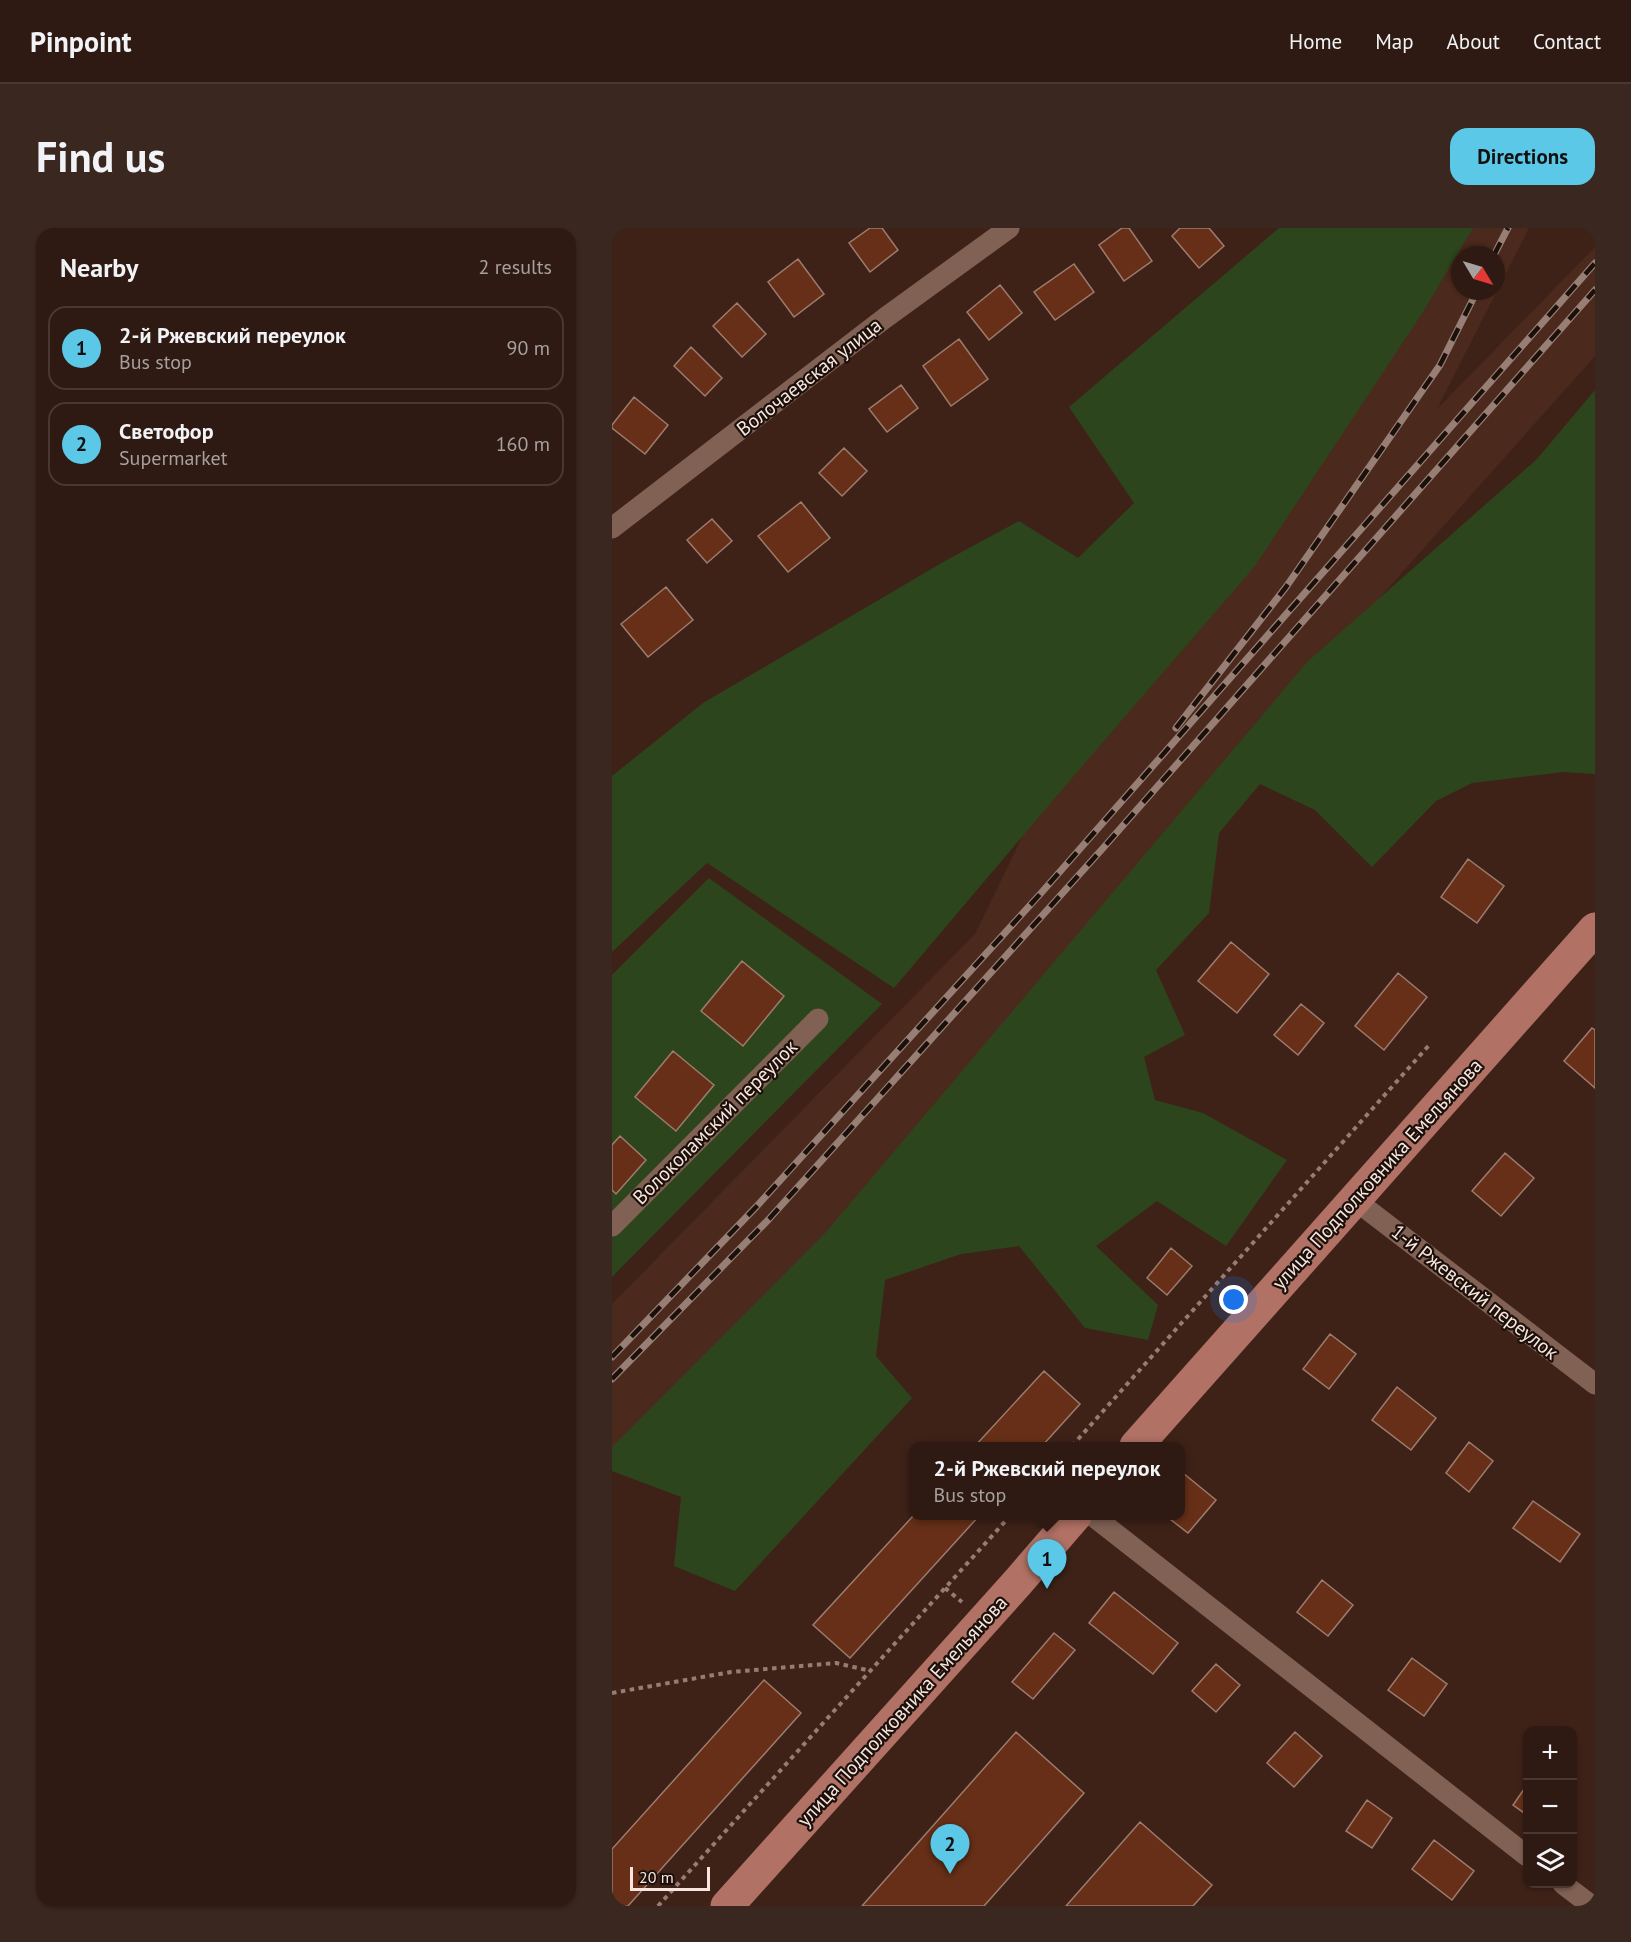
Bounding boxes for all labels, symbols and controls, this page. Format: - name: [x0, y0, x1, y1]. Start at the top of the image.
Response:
- text: Pinpoint: [30, 23, 132, 60]
- text: Home: [1289, 28, 1342, 55]
- text: Map: [1375, 28, 1414, 55]
- text: About: [1447, 28, 1500, 55]
- text: Contact: [1533, 28, 1601, 55]
- button: Directions: [1450, 128, 1595, 185]
- text: Find us: [36, 129, 165, 184]
- north arrow: [1451, 246, 1505, 300]
- text: Nearby: [60, 251, 138, 284]
- text: 2 results: [479, 254, 552, 280]
- street label: Волочаевская улица: [731, 312, 887, 442]
- text: 2-й Ржевский переулок: [119, 321, 346, 349]
- text: 1: [76, 335, 87, 361]
- text: 90 m: [507, 335, 550, 361]
- text: Bus stop: [119, 349, 192, 375]
- text: Светофор: [119, 417, 214, 445]
- text: 2: [76, 431, 87, 457]
- text: 160 m: [496, 431, 550, 457]
- text: Supermarket: [119, 445, 227, 471]
- street label: Волоколамский переулок: [627, 1034, 803, 1210]
- street label: улица Подполковника Емельянова: [1266, 1053, 1488, 1295]
- street label: 1-й Ржевский переулок: [1386, 1219, 1564, 1366]
- your location: [1219, 1285, 1248, 1314]
- popup: [909, 1442, 1185, 1520]
- text: 2-й Ржевский переулок: [934, 1454, 1160, 1482]
- text: Bus stop: [934, 1482, 1006, 1508]
- pin: 1: [1028, 1540, 1066, 1589]
- street label: улица Подполковника Емельянова: [791, 1590, 1013, 1832]
- map controls: [1523, 1726, 1577, 1888]
- button: +: [1523, 1726, 1577, 1780]
- button: −: [1523, 1780, 1577, 1834]
- pin: 2: [930, 1824, 970, 1874]
- button: layers: [1523, 1834, 1577, 1888]
- scale bar: [630, 1864, 710, 1892]
- text: 20 m: [639, 1867, 674, 1887]

